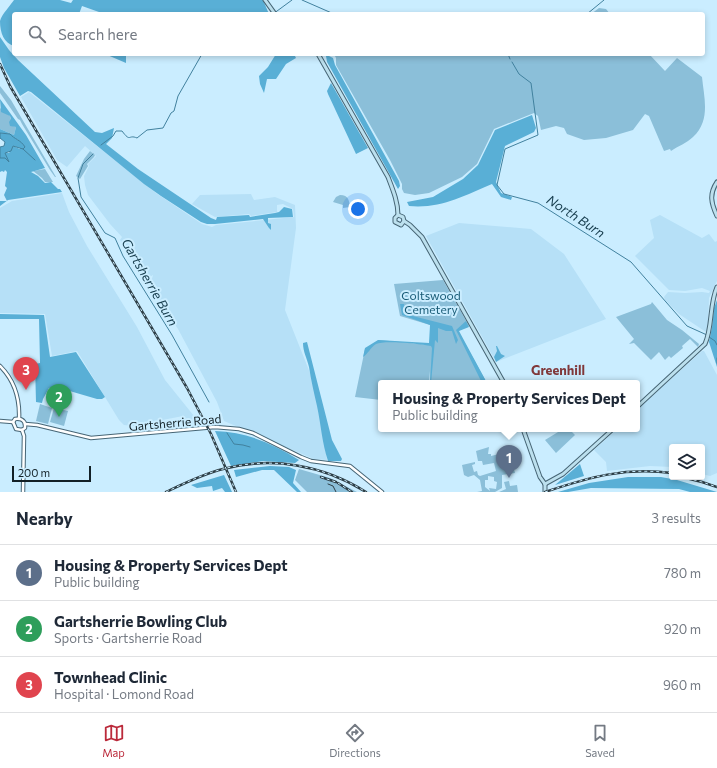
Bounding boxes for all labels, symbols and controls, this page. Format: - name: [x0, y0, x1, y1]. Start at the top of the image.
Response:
- search box: [12, 12, 705, 56]
- icon: search: [26, 23, 48, 45]
- text: Search here: [58, 25, 137, 43]
- water label: North Burn: [544, 191, 608, 241]
- your location: [348, 199, 368, 219]
- water label: Gartsherrie Burn: [118, 235, 182, 329]
- park label: Coltswood Cemetery: [401, 288, 461, 316]
- pin: 3: [13, 357, 39, 390]
- district label: Greenhill: [531, 362, 585, 378]
- popup: [378, 380, 640, 432]
- pin: 2: [46, 384, 72, 417]
- text: Housing & Property Services Dept: [392, 389, 626, 407]
- text: Public building: [392, 407, 478, 423]
- street label: Gartsherrie Road: [128, 411, 222, 433]
- map controls: [669, 444, 705, 480]
- button: layers: [669, 444, 705, 480]
- pin: 1: [496, 445, 522, 478]
- scale bar: [12, 464, 91, 483]
- text: 200 m: [18, 466, 50, 479]
- text: Nearby: [16, 508, 73, 529]
- text: 3 results: [652, 510, 701, 526]
- text: Housing & Property Services Dept: [54, 556, 288, 574]
- text: 1: [26, 565, 32, 581]
- text: 780 m: [664, 565, 701, 581]
- text: Public building: [54, 574, 140, 590]
- text: Gartsherrie Bowling Club: [54, 612, 227, 630]
- text: 2: [25, 621, 33, 637]
- text: 920 m: [664, 621, 701, 637]
- text: Sports · Gartsherrie Road: [54, 630, 202, 646]
- text: Townhead Clinic: [54, 668, 167, 686]
- text: 3: [25, 677, 33, 693]
- text: 960 m: [663, 677, 701, 693]
- text: Hospital · Lomond Road: [54, 686, 194, 702]
- tab: Map: [102, 722, 125, 759]
- tab: Directions: [329, 722, 381, 759]
- tab: Saved: [585, 722, 615, 759]

